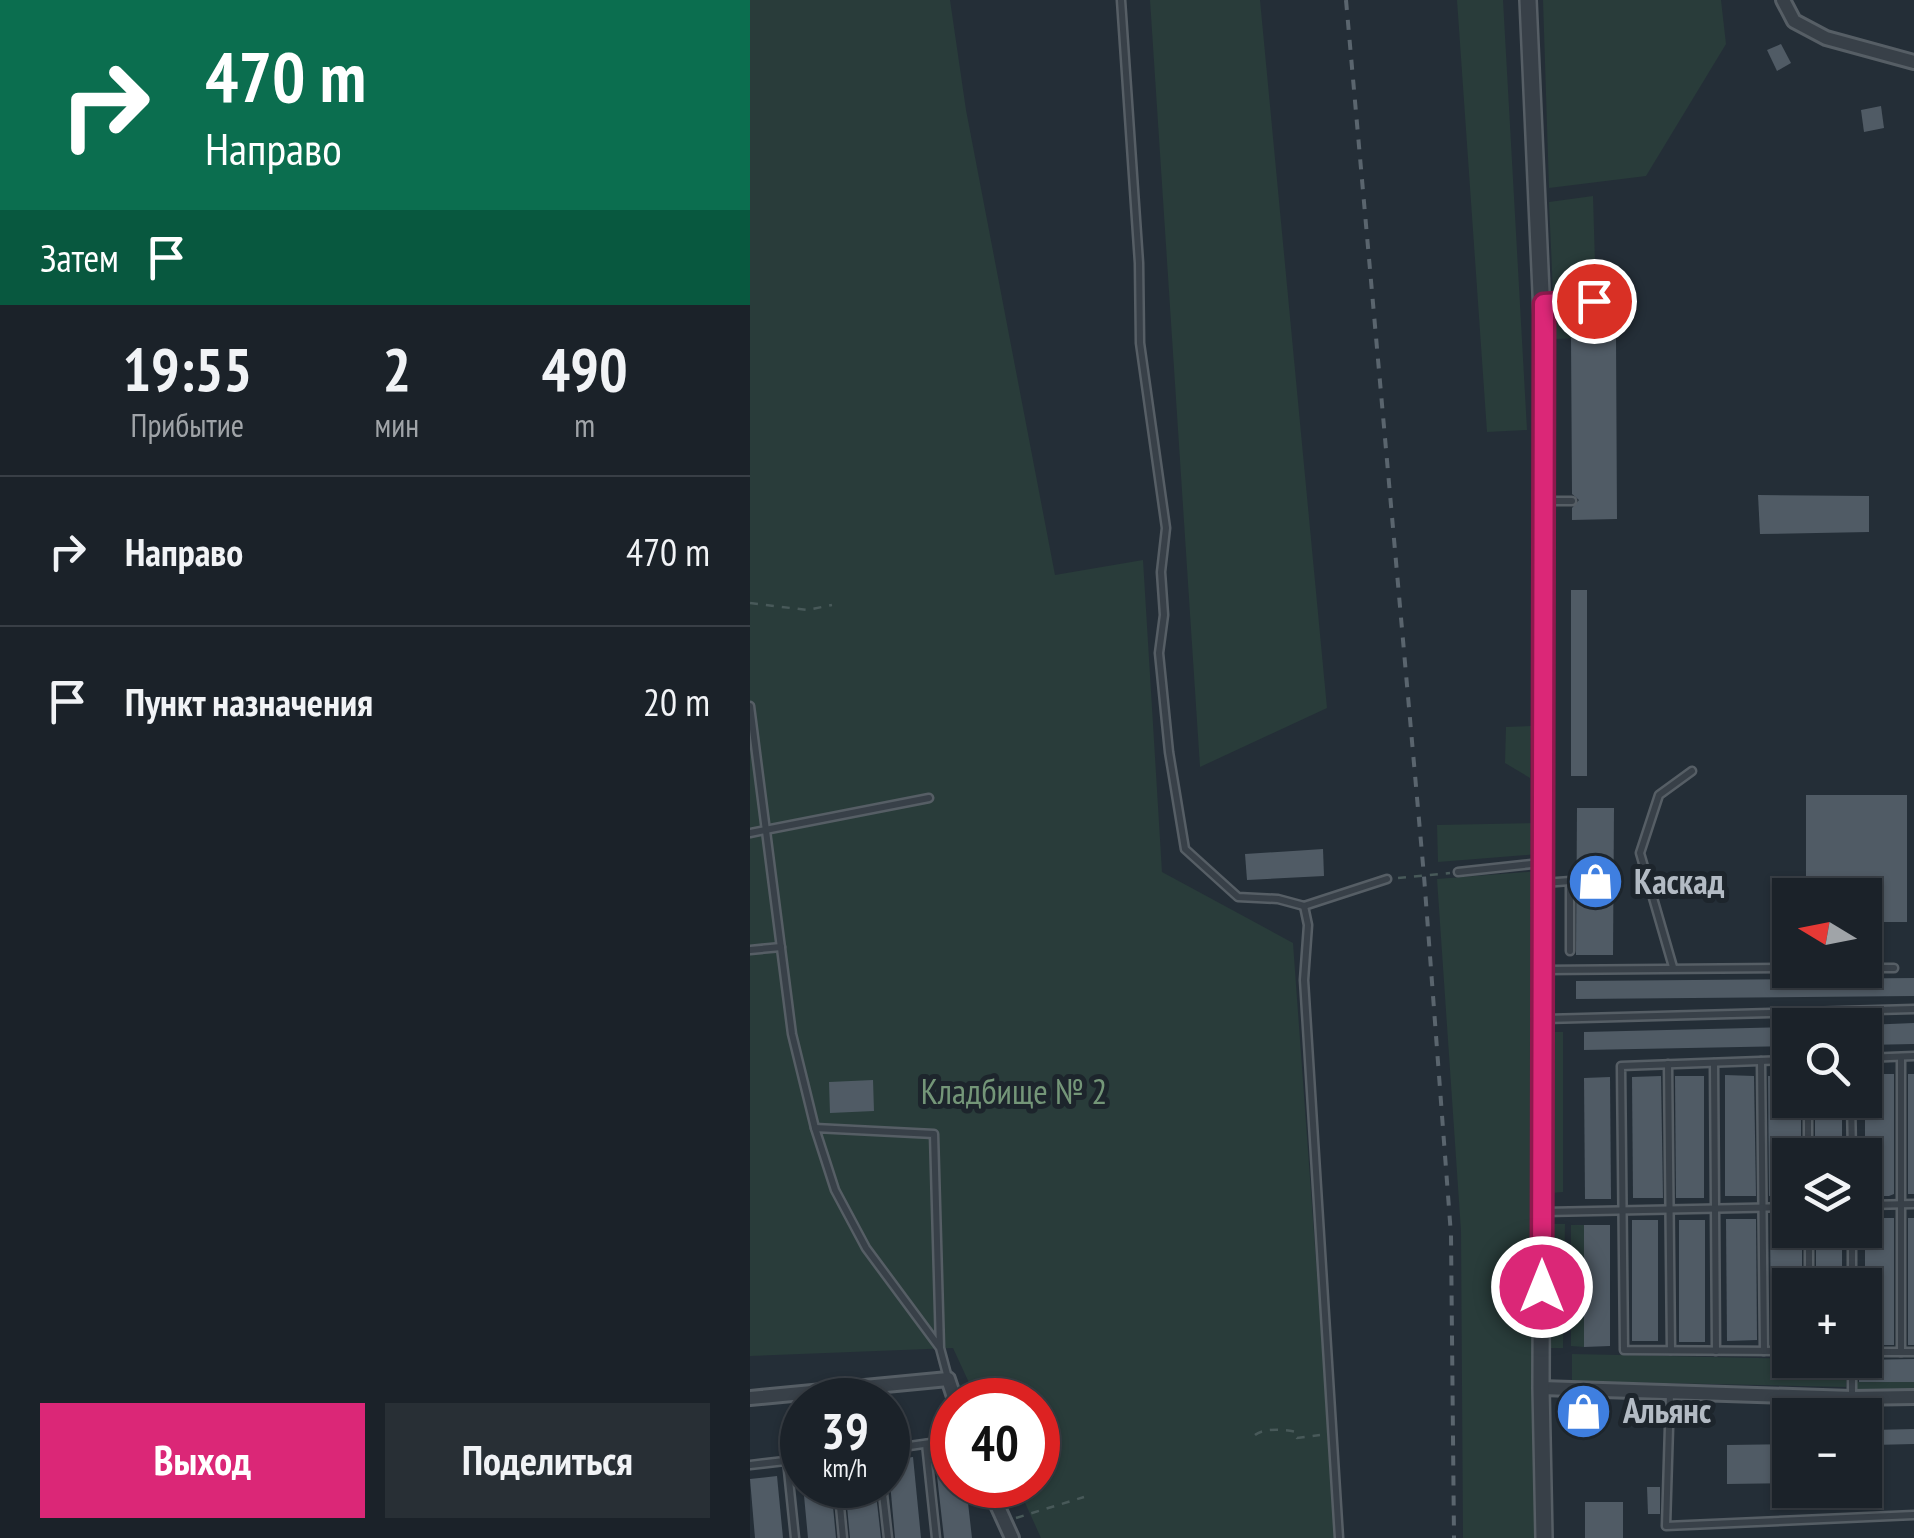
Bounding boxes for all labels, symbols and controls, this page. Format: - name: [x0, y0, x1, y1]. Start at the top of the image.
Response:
- text: 470 m: [205, 31, 366, 121]
- icon: right: [40, 40, 170, 170]
- text: Направо: [205, 119, 342, 177]
- icon: arrive: [139, 230, 194, 285]
- text: Затем: [40, 233, 119, 282]
- pin: [1552, 259, 1637, 344]
- icon: arrive: [1567, 274, 1622, 329]
- text: 19:55: [122, 330, 252, 408]
- text: 2: [383, 330, 411, 408]
- text: 490: [542, 330, 628, 408]
- text: Прибытие: [131, 404, 244, 446]
- text: мин: [375, 404, 419, 446]
- text: m: [574, 404, 595, 446]
- icon: right: [40, 524, 95, 579]
- text: Направо: [125, 527, 243, 576]
- text: 470 m: [626, 527, 710, 576]
- icon: arrive: [40, 674, 95, 729]
- text: Пункт назначения: [125, 677, 373, 726]
- text: 20 m: [643, 677, 710, 726]
- shop icon: Каскад: [1565, 852, 1625, 912]
- place label: Каскад: [1634, 858, 1725, 904]
- north arrow: [1772, 878, 1882, 988]
- map controls: [1772, 878, 1882, 1508]
- button: search: [1772, 1008, 1882, 1118]
- park label: Кладбище № 2: [921, 1068, 1107, 1114]
- button: layers: [1772, 1138, 1882, 1248]
- position arrow: [1490, 1235, 1594, 1339]
- button: +: [1772, 1268, 1882, 1378]
- speed limit sign: 40: [930, 1378, 1060, 1508]
- shop icon: Альянс: [1554, 1381, 1614, 1441]
- place label: Альянс: [1622, 1387, 1711, 1433]
- text: 39: [821, 1398, 869, 1463]
- button: −: [1772, 1398, 1882, 1508]
- button: Выход: [40, 1403, 365, 1518]
- button: Поделиться: [385, 1403, 710, 1518]
- text: km/h: [823, 1452, 867, 1484]

